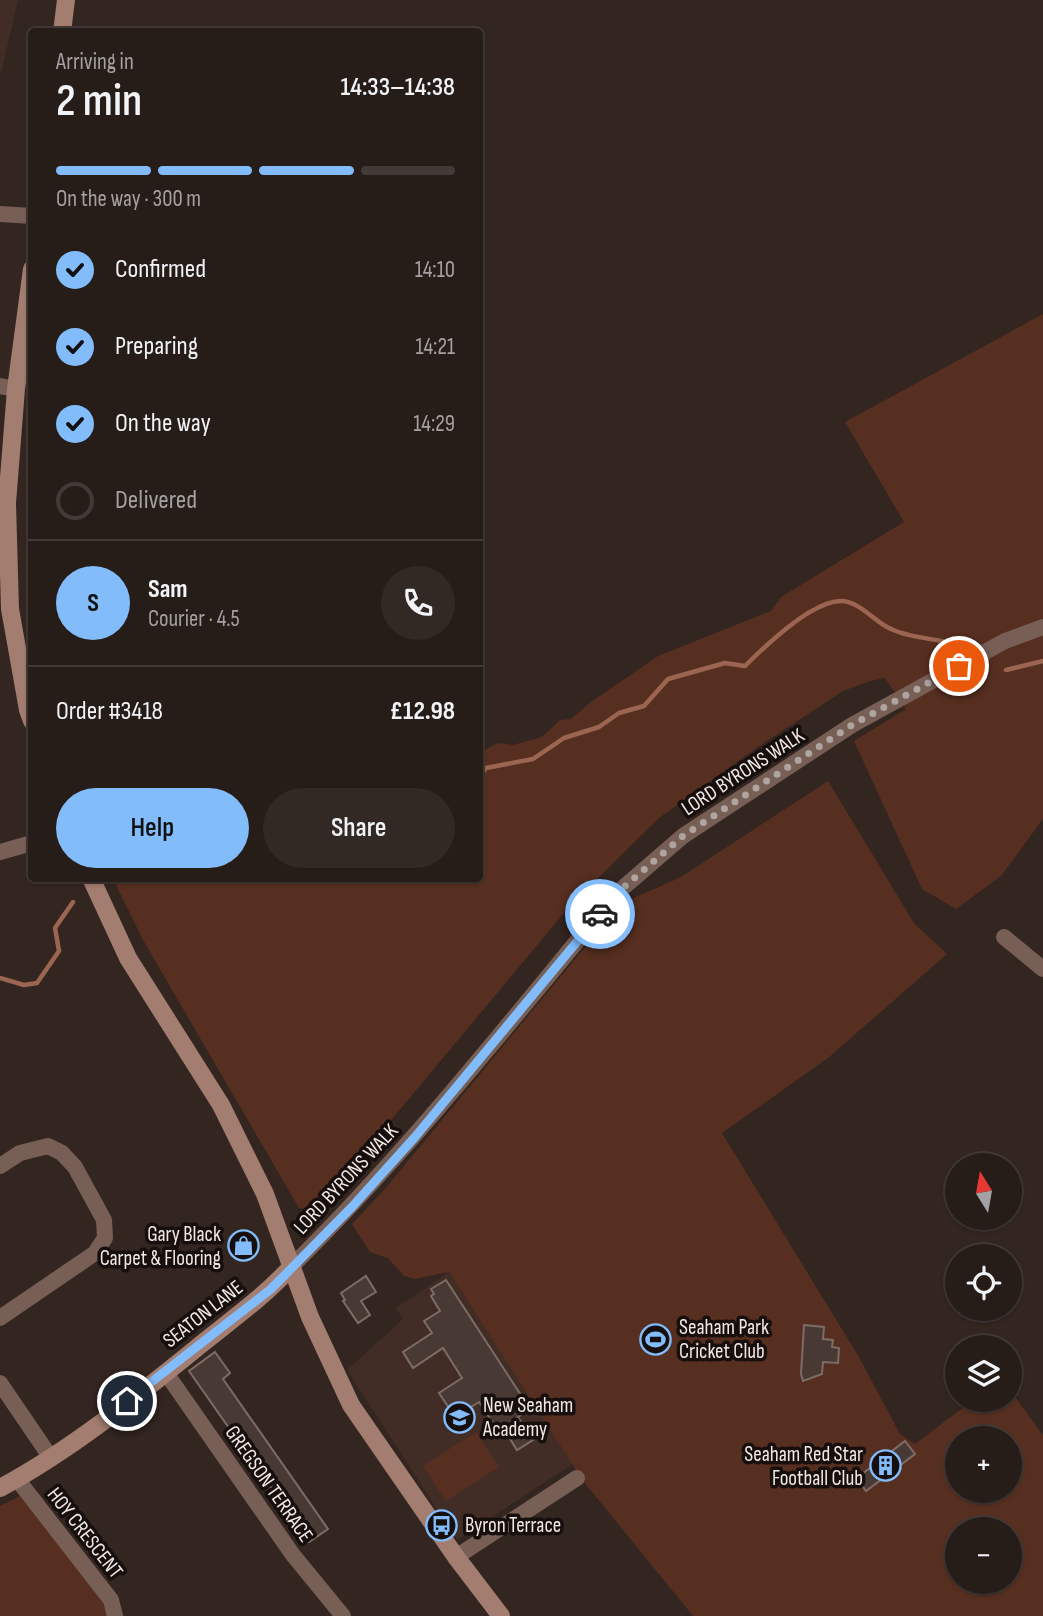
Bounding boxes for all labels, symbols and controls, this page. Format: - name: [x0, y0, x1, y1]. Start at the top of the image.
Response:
- text: Arriving in: [56, 48, 134, 76]
- text: 14:33–14:38: [340, 72, 455, 103]
- text: 2 min: [56, 74, 142, 129]
- text: On the way · 300 m: [56, 185, 201, 213]
- icon: check: [56, 251, 94, 289]
- text: Confirmed: [115, 254, 206, 285]
- text: 14:10: [415, 256, 455, 284]
- icon: check: [56, 328, 94, 366]
- text: Preparing: [115, 331, 198, 362]
- text: 14:21: [415, 333, 455, 361]
- icon: check: [56, 405, 94, 443]
- text: On the way: [115, 408, 211, 439]
- text: 14:29: [413, 410, 455, 438]
- text: Delivered: [115, 485, 197, 516]
- button: phone: [381, 566, 455, 640]
- text: Sam: [148, 574, 188, 605]
- text: S: [87, 588, 99, 619]
- text: Courier · 4.5: [148, 605, 240, 633]
- pin: [929, 636, 989, 696]
- icon: bag: [940, 647, 978, 685]
- text: Order #3418: [56, 696, 163, 727]
- text: £12.98: [390, 696, 455, 727]
- street label: LORD BYRONS WALK: [677, 723, 810, 821]
- button: Help: [56, 788, 249, 868]
- button: Share: [263, 788, 455, 868]
- courier: [565, 879, 635, 949]
- icon: car: [581, 895, 619, 933]
- street label: LORD BYRONS WALK: [289, 1118, 404, 1239]
- north arrow: [945, 1153, 1022, 1230]
- map controls: [945, 1153, 1022, 1594]
- place label: Gary Black Carpet & Flooring: [100, 1222, 221, 1271]
- shop icon: Gary Black Carpet & Flooring: [227, 1229, 261, 1263]
- button: locate: [945, 1244, 1022, 1321]
- street label: SEATON LANE: [158, 1275, 248, 1353]
- place label: Seaham Park Cricket Club: [679, 1315, 769, 1364]
- sports icon: Seaham Park Cricket Club: [639, 1322, 673, 1356]
- button: layers: [945, 1335, 1022, 1412]
- pin: [97, 1371, 157, 1431]
- icon: home: [108, 1382, 146, 1420]
- place label: New Seaham Academy: [482, 1393, 573, 1442]
- school or university icon: New Seaham Academy: [443, 1400, 477, 1434]
- street label: GREGSON TERRACE: [220, 1421, 318, 1547]
- button: +: [945, 1426, 1022, 1503]
- place label: Seaham Red Star Football Club: [744, 1442, 863, 1491]
- building icon: Seaham Red Star Football Club: [869, 1449, 903, 1483]
- street label: HOY CRESCENT: [42, 1483, 128, 1584]
- bus stop icon: Byron Terrace: [425, 1508, 459, 1542]
- place label: Byron Terrace: [465, 1513, 561, 1538]
- button: −: [945, 1517, 1022, 1594]

